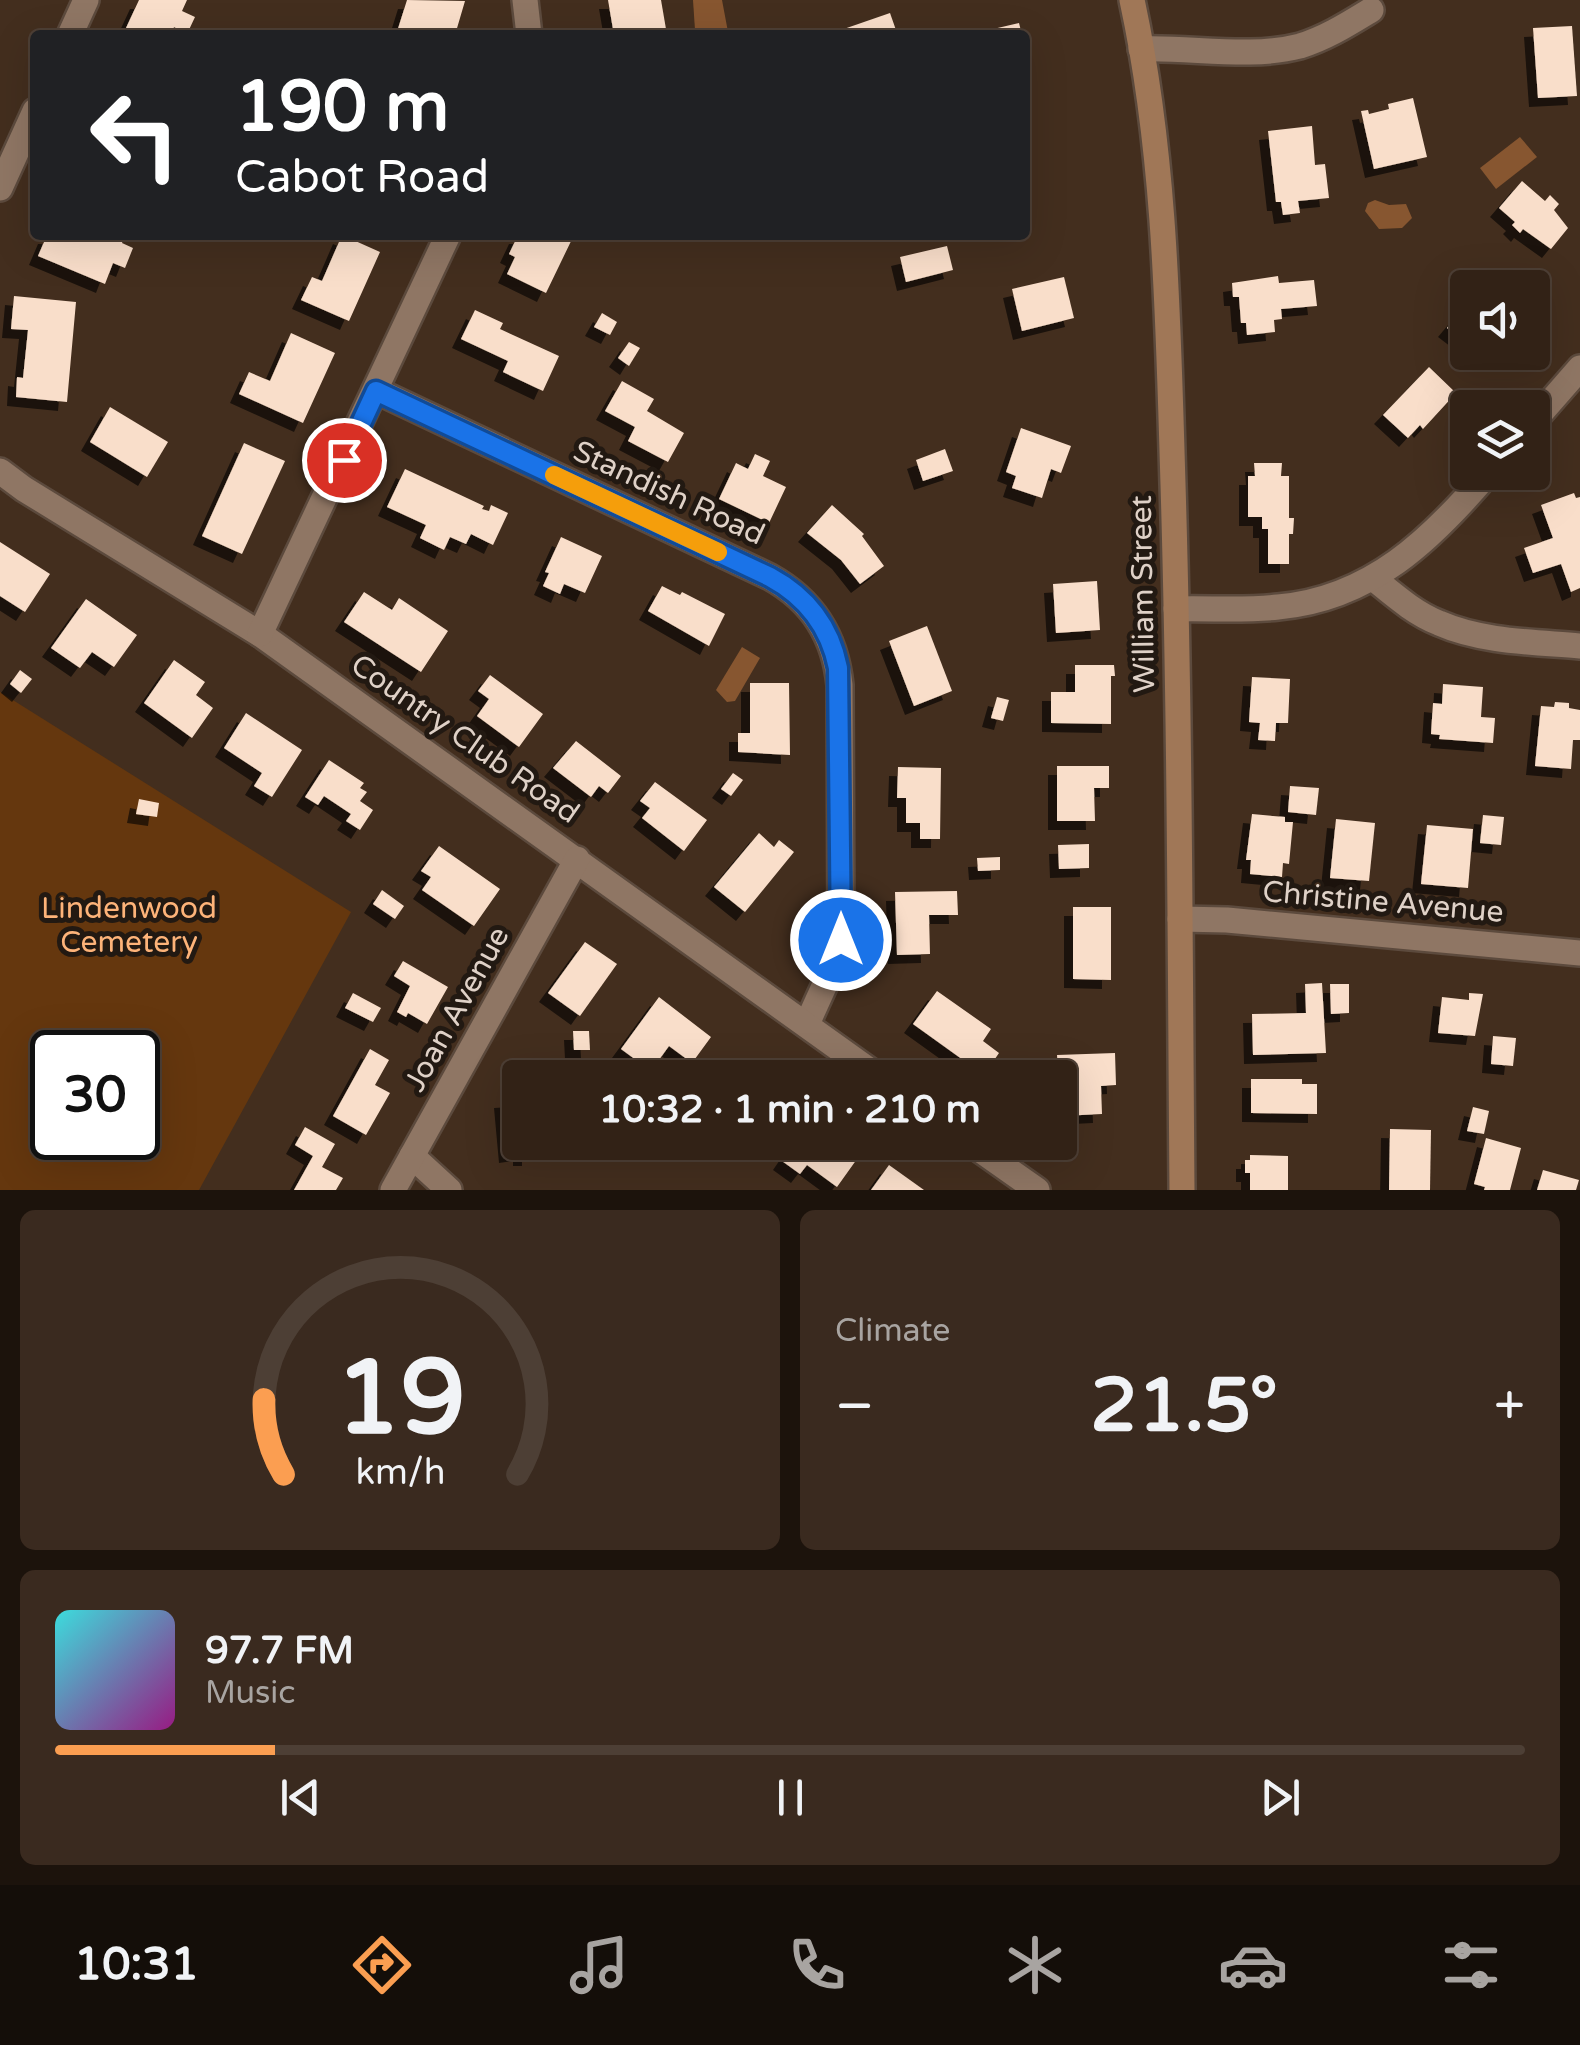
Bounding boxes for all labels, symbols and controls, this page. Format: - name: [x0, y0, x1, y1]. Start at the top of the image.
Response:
- text: 190 m: [235, 66, 449, 150]
- icon: left: [70, 70, 200, 200]
- text: Cabot Road: [235, 151, 489, 205]
- map controls: [1450, 270, 1550, 490]
- button: sound: [1450, 270, 1550, 370]
- button: layers: [1450, 390, 1550, 490]
- pin: [302, 418, 387, 503]
- icon: arrive: [317, 433, 372, 488]
- street label: Standish Road: [568, 433, 770, 553]
- street label: William Street: [1123, 495, 1163, 693]
- street label: Country Club Road: [344, 646, 586, 832]
- street label: Christine Avenue: [1261, 873, 1505, 931]
- position arrow: [789, 888, 893, 992]
- park label: Lindenwood Cemetery: [41, 890, 217, 961]
- street label: Joan Avenue: [397, 920, 517, 1098]
- speed limit sign: 30: [30, 1030, 160, 1160]
- text: 10:32 · 1 min · 210 m: [598, 1087, 981, 1133]
- text: Climate: [835, 1312, 950, 1350]
- text: 19: [335, 1337, 465, 1462]
- text: 21.5°: [1090, 1361, 1278, 1451]
- text: −: [835, 1374, 874, 1440]
- text: +: [1494, 1374, 1525, 1440]
- text: km/h: [355, 1451, 445, 1494]
- text: 97.7 FM: [205, 1628, 354, 1674]
- text: Music: [205, 1674, 295, 1712]
- icon: previous: [273, 1770, 328, 1825]
- icon: pause: [763, 1770, 818, 1825]
- icon: next: [1253, 1770, 1308, 1825]
- icon: directions: [347, 1930, 417, 2000]
- icon: music: [564, 1930, 634, 2000]
- icon: phone: [782, 1930, 852, 2000]
- icon: climate: [1000, 1930, 1070, 2000]
- icon: car: [1218, 1930, 1288, 2000]
- icon: filters: [1436, 1930, 1506, 2000]
- text: 10:31: [74, 1938, 199, 1992]

